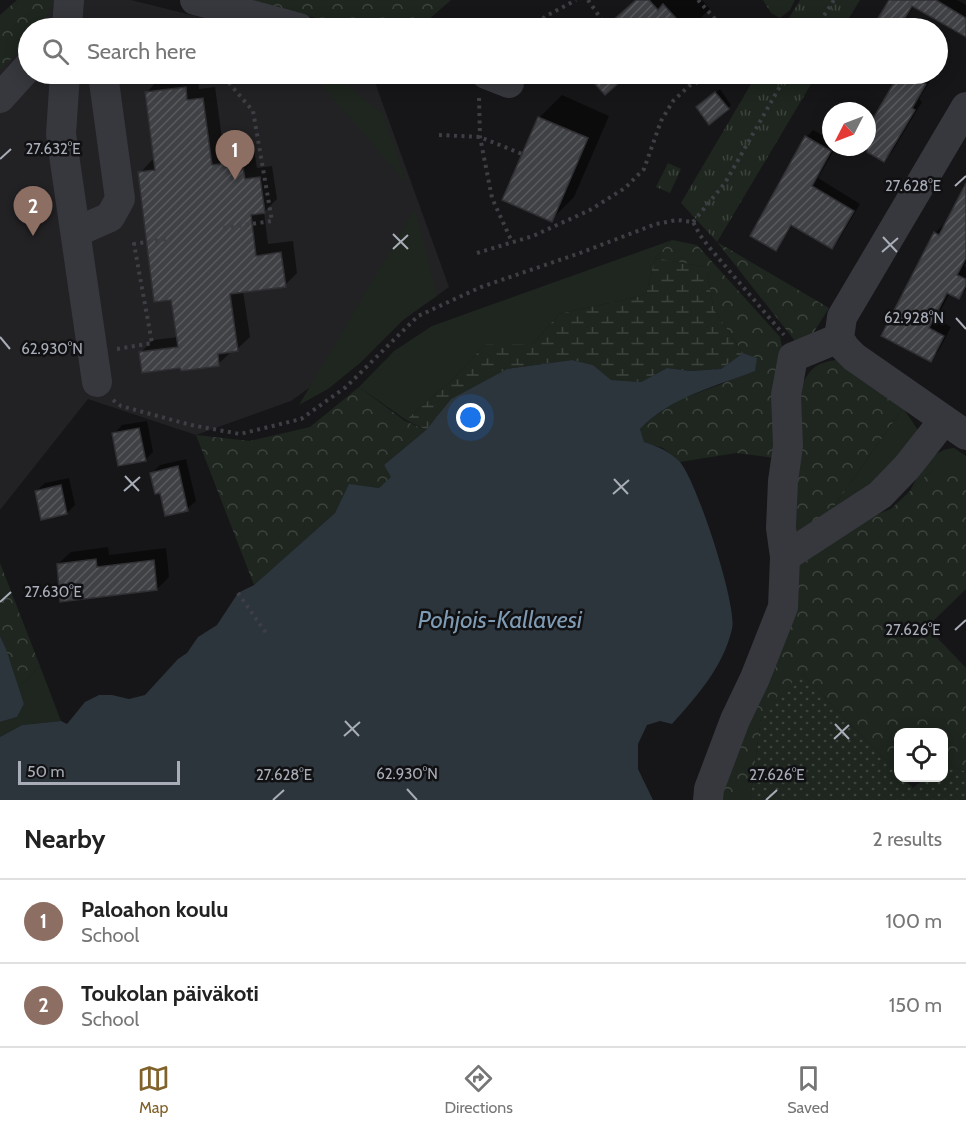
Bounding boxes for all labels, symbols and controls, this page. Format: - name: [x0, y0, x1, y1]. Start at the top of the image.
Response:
- search box: [18, 18, 948, 84]
- icon: search: [39, 35, 72, 68]
- text: Search here: [87, 38, 196, 65]
- north arrow: [822, 102, 876, 156]
- pin: 1: [216, 130, 254, 180]
- text: 27.632°E: [25, 140, 81, 158]
- text: 27.628°E: [885, 177, 941, 195]
- pin: 2: [14, 186, 52, 236]
- text: 62.928°N: [884, 309, 944, 327]
- text: 62.930°N: [21, 340, 83, 358]
- your location: [456, 403, 485, 432]
- text: 27.630°E: [24, 583, 82, 601]
- water label: Pohjois-Kallavesi: [418, 605, 583, 634]
- text: 27.626°E: [885, 621, 941, 639]
- map controls: [894, 728, 948, 782]
- button: locate: [894, 728, 948, 782]
- scale bar: [18, 758, 180, 786]
- text: 50 m: [27, 762, 64, 781]
- text: 62.930°N: [376, 765, 438, 783]
- text: 27.628°E: [256, 766, 312, 784]
- text: 27.626°E: [749, 766, 805, 784]
- text: Nearby: [24, 823, 105, 855]
- text: 2 results: [872, 827, 942, 851]
- text: Paloahon koulu: [81, 896, 228, 923]
- text: 1: [40, 909, 47, 933]
- text: 100 m: [886, 909, 942, 933]
- text: School: [81, 923, 139, 947]
- text: Toukolan päiväkoti: [81, 980, 259, 1007]
- text: 2: [38, 993, 49, 1017]
- text: 150 m: [889, 993, 942, 1017]
- text: School: [81, 1007, 139, 1031]
- tab: Map: [137, 1062, 170, 1117]
- tab: Directions: [445, 1062, 513, 1117]
- tab: Saved: [787, 1062, 829, 1117]

